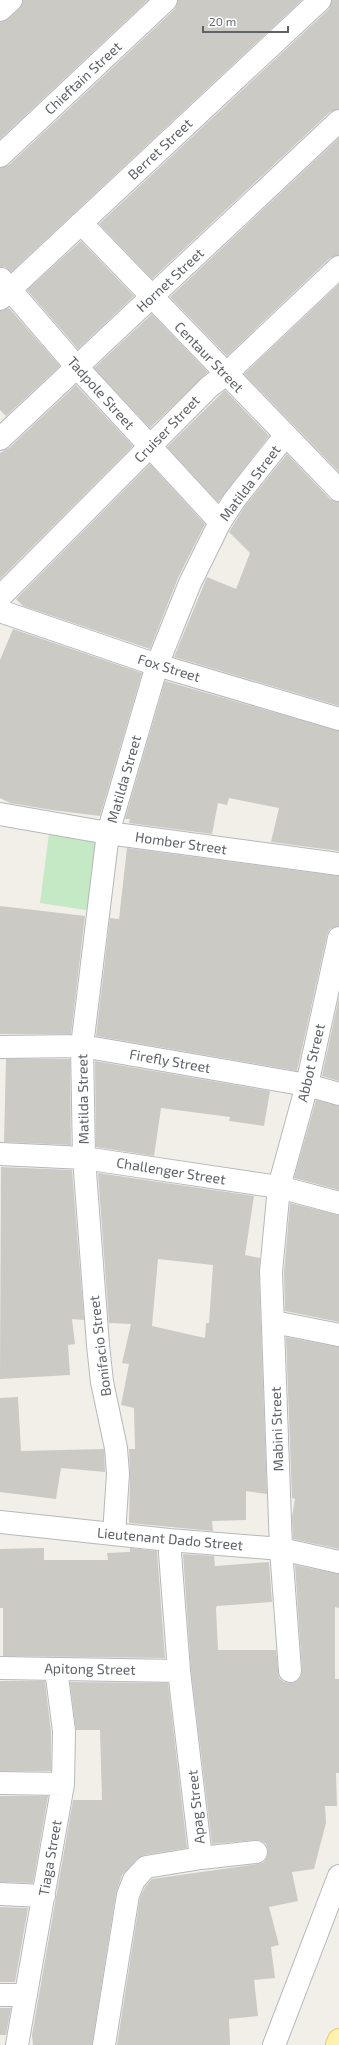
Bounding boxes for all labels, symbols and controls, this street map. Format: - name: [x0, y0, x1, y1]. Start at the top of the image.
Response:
- scale bar: [203, 8, 288, 34]
- text: 20 m: [209, 14, 236, 28]
- street label: Chieftain Street: [41, 38, 125, 118]
- street label: Berret Street: [124, 114, 195, 183]
- street label: Hornet Street: [132, 244, 207, 315]
- street label: Centaur Street: [171, 318, 247, 396]
- street label: Tadpole Street: [64, 353, 139, 433]
- street label: Cruiser Street: [130, 391, 203, 466]
- street label: Matilda Street: [216, 441, 284, 524]
- street label: Fox Street: [136, 650, 202, 685]
- street label: Matilda Street: [103, 733, 144, 825]
- street label: Homber Street: [134, 828, 228, 857]
- street label: Abbot Street: [293, 1022, 328, 1104]
- street label: Firefly Street: [128, 1045, 212, 1076]
- street label: Matilda Street: [73, 1054, 92, 1144]
- street label: Challenger Street: [115, 1153, 227, 1188]
- street label: Bonifacio Street: [85, 1295, 114, 1397]
- street label: Mabini Street: [267, 1386, 286, 1472]
- street label: Lieutenant Dado Street: [96, 1524, 244, 1553]
- street label: Apitong Street: [44, 1659, 136, 1678]
- street label: Apag Street: [183, 1769, 208, 1845]
- street label: Tiaga Street: [34, 1819, 65, 1897]

